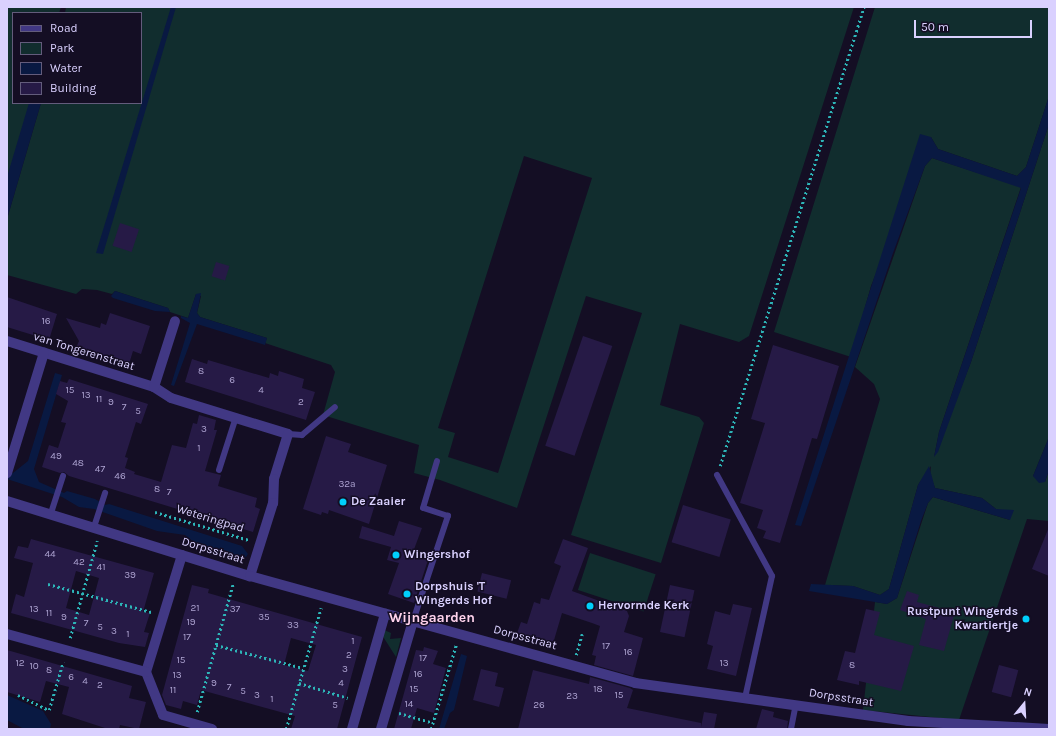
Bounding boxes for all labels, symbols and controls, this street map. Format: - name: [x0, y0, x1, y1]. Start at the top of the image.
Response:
- legend: [12, 12, 142, 104]
- scale bar: [916, 12, 1034, 38]
- text: 50 m: [921, 20, 949, 34]
- text: Road: [50, 21, 78, 35]
- text: Park: [50, 41, 74, 55]
- text: Water: [50, 61, 82, 75]
- text: Building: [50, 81, 96, 95]
- house number: 16: [41, 316, 51, 328]
- street label: van Tongerenstraat: [32, 330, 136, 374]
- house number: 8: [198, 366, 204, 378]
- house number: 6: [229, 375, 235, 387]
- house number: 15: [66, 385, 74, 397]
- house number: 4: [258, 385, 264, 397]
- house number: 13: [81, 390, 91, 402]
- house number: 11: [96, 394, 102, 406]
- house number: 9: [108, 397, 114, 409]
- house number: 2: [298, 397, 304, 409]
- house number: 7: [122, 402, 126, 414]
- house number: 5: [135, 406, 141, 418]
- house number: 3: [201, 424, 207, 436]
- house number: 1: [197, 443, 201, 455]
- house number: 49: [50, 451, 62, 463]
- house number: 48: [72, 458, 84, 470]
- house number: 47: [95, 464, 105, 476]
- house number: 46: [114, 471, 126, 483]
- house number: 32a: [338, 479, 356, 491]
- house number: 8: [154, 484, 160, 496]
- house number: 7: [167, 487, 171, 499]
- place label: De Zaaier: [351, 495, 405, 509]
- marker: De Zaaier: [338, 497, 348, 507]
- street label: Weteringpad: [175, 502, 245, 536]
- street label: Dorpsstraat: [180, 535, 246, 567]
- place label: Wingershof: [404, 548, 470, 562]
- house number: 44: [44, 549, 56, 561]
- marker: Wingershof: [391, 550, 401, 560]
- house number: 42: [73, 557, 85, 569]
- house number: 41: [97, 562, 105, 574]
- house number: 39: [124, 570, 136, 582]
- place label: Dorpshuis 'T Wingerds Hof: [415, 580, 492, 608]
- marker: Dorpshuis 'T Wingerds Hof: [402, 589, 412, 599]
- place label: Hervormde Kerk: [598, 599, 689, 613]
- marker: Hervormde Kerk: [585, 601, 595, 611]
- house number: 21: [190, 603, 200, 615]
- house number: 13: [29, 604, 39, 616]
- house number: 37: [230, 604, 240, 616]
- place label: Rustpunt Wingerds Kwartiertje: [907, 605, 1018, 633]
- house number: 11: [46, 608, 52, 620]
- district label: Wijngaarden: [389, 610, 475, 626]
- house number: 9: [61, 612, 67, 624]
- house number: 35: [258, 612, 270, 624]
- marker: Rustpunt Wingerds Kwartiertje: [1021, 614, 1031, 624]
- house number: 19: [186, 617, 196, 629]
- house number: 7: [84, 618, 88, 630]
- house number: 33: [287, 620, 299, 632]
- house number: 5: [97, 622, 103, 634]
- street label: Dorpsstraat: [492, 623, 558, 653]
- house number: 3: [111, 626, 117, 638]
- house number: 1: [126, 629, 130, 641]
- house number: 17: [183, 632, 191, 644]
- house number: 1: [351, 636, 355, 648]
- house number: 17: [602, 641, 610, 653]
- house number: 16: [623, 647, 633, 659]
- house number: 2: [346, 650, 352, 662]
- house number: 17: [419, 653, 427, 665]
- house number: 15: [177, 655, 185, 667]
- house number: 12: [15, 658, 25, 670]
- house number: 13: [719, 658, 729, 670]
- house number: 8: [849, 660, 855, 672]
- house number: 10: [29, 661, 39, 673]
- house number: 3: [342, 664, 348, 676]
- house number: 8: [46, 665, 52, 677]
- house number: 16: [413, 669, 423, 681]
- house number: 13: [172, 670, 182, 682]
- house number: 6: [68, 672, 74, 684]
- house number: 4: [82, 676, 88, 688]
- house number: 9: [211, 678, 217, 690]
- house number: 4: [338, 678, 344, 690]
- house number: 2: [97, 680, 103, 692]
- house number: 7: [227, 682, 231, 694]
- house number: 15: [410, 684, 418, 696]
- house number: 18: [593, 684, 603, 696]
- north arrow: [1004, 684, 1044, 724]
- house number: 11: [170, 685, 176, 697]
- text: N: [1022, 685, 1034, 700]
- house number: 5: [240, 686, 246, 698]
- street label: Dorpsstraat: [808, 686, 874, 710]
- house number: 3: [254, 690, 260, 702]
- house number: 15: [615, 690, 623, 702]
- house number: 23: [566, 691, 578, 703]
- house number: 1: [270, 694, 274, 706]
- house number: 14: [405, 699, 413, 711]
- house number: 5: [332, 700, 338, 712]
- house number: 26: [533, 700, 545, 712]

